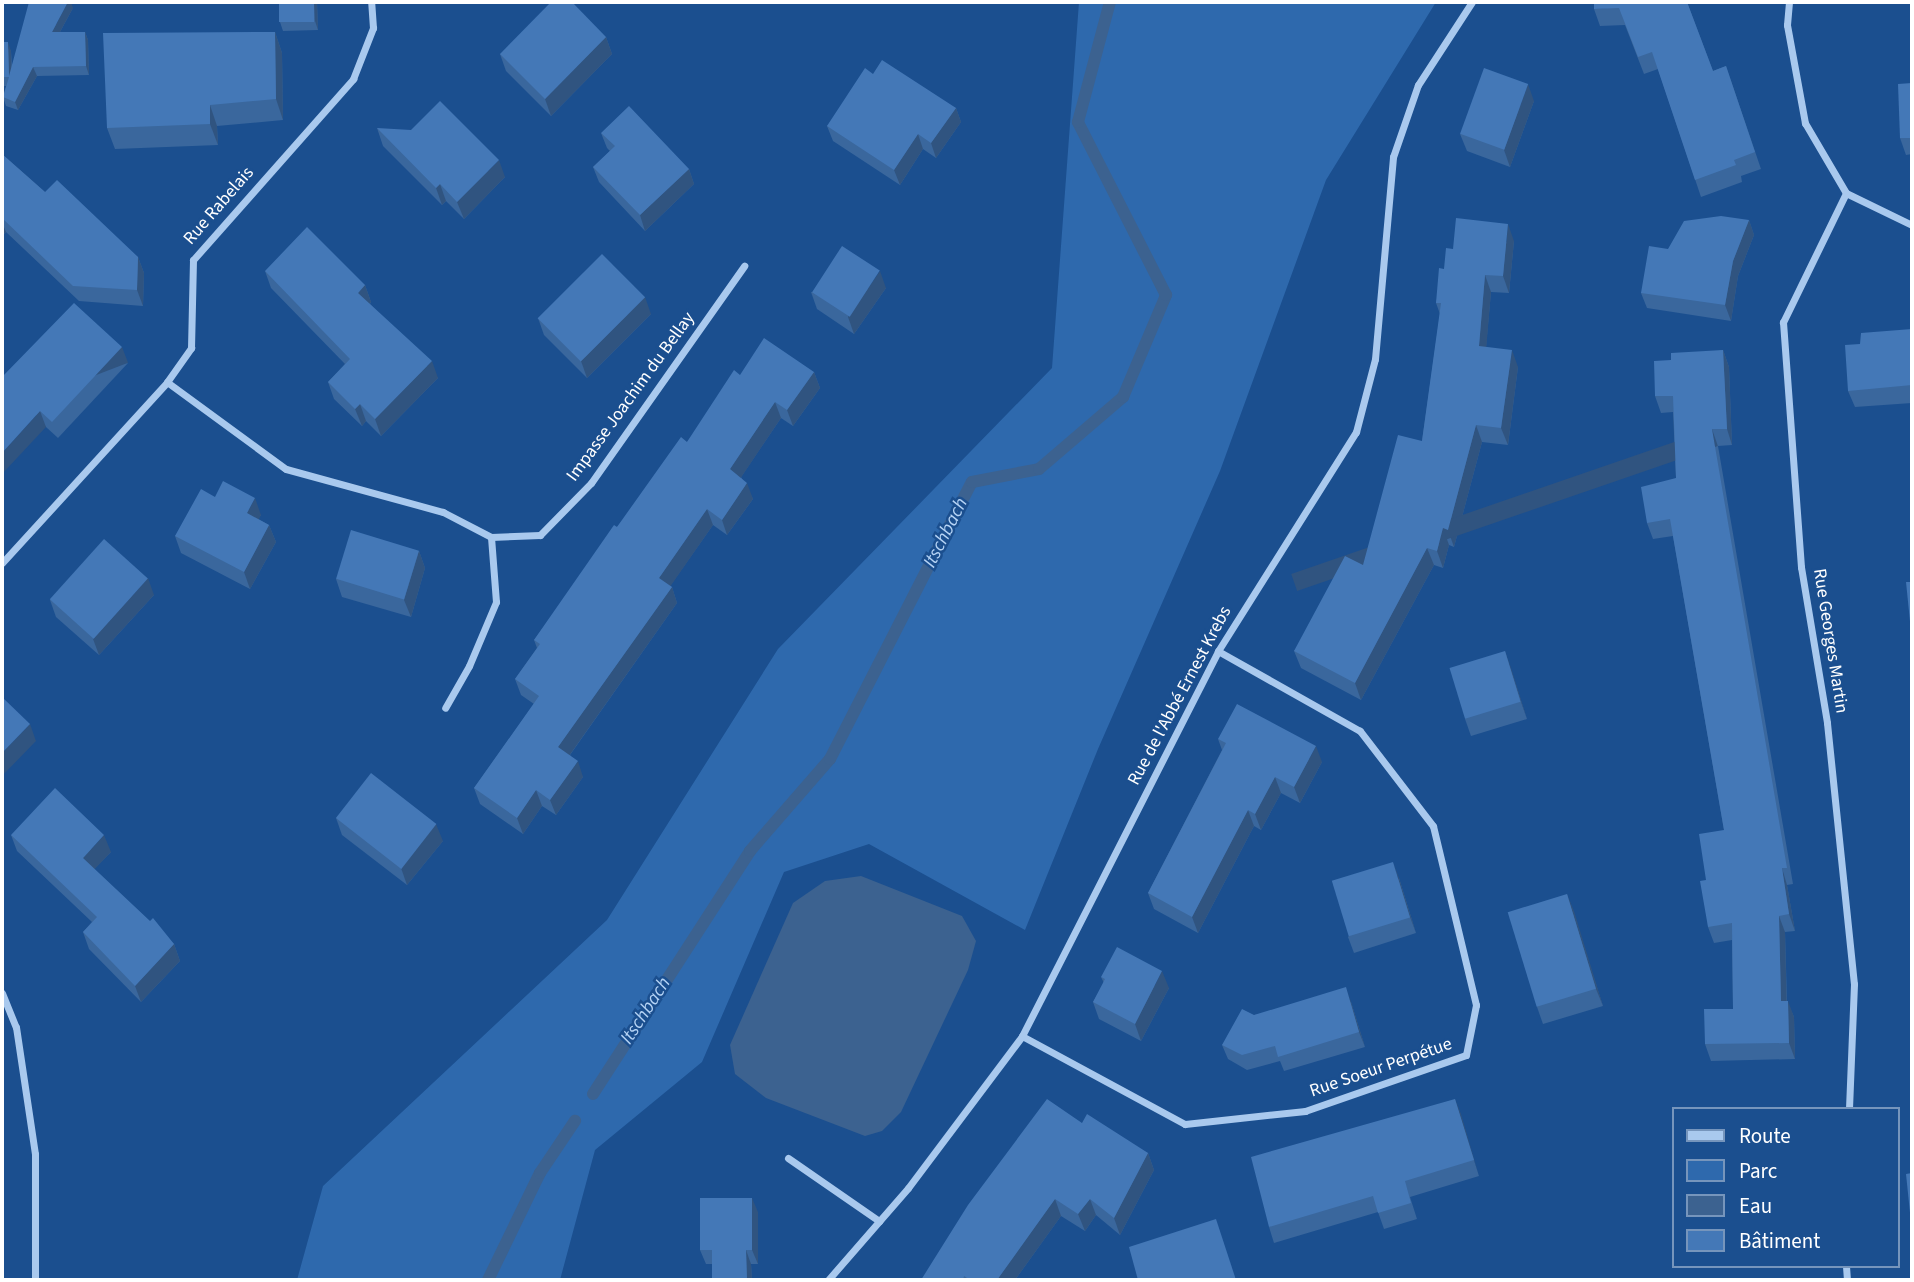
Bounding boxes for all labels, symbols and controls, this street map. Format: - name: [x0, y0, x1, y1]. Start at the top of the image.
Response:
- street label: Rue Rabelais: [179, 163, 259, 249]
- street label: Impasse Joachim du Bellay: [562, 308, 700, 486]
- water label: Itschbach: [919, 494, 973, 572]
- street label: Rue Georges Martin: [1808, 567, 1852, 715]
- street label: Rue de l'Abbé Ernest Krebs: [1124, 603, 1236, 789]
- water label: Itschbach: [616, 973, 676, 1049]
- street label: Rue Soeur Perpétue: [1307, 1034, 1455, 1102]
- legend: [1672, 1107, 1900, 1268]
- text: Route: [1739, 1121, 1791, 1151]
- text: Parc: [1739, 1156, 1777, 1186]
- text: Eau: [1739, 1191, 1772, 1221]
- text: Bâtiment: [1739, 1226, 1820, 1256]

